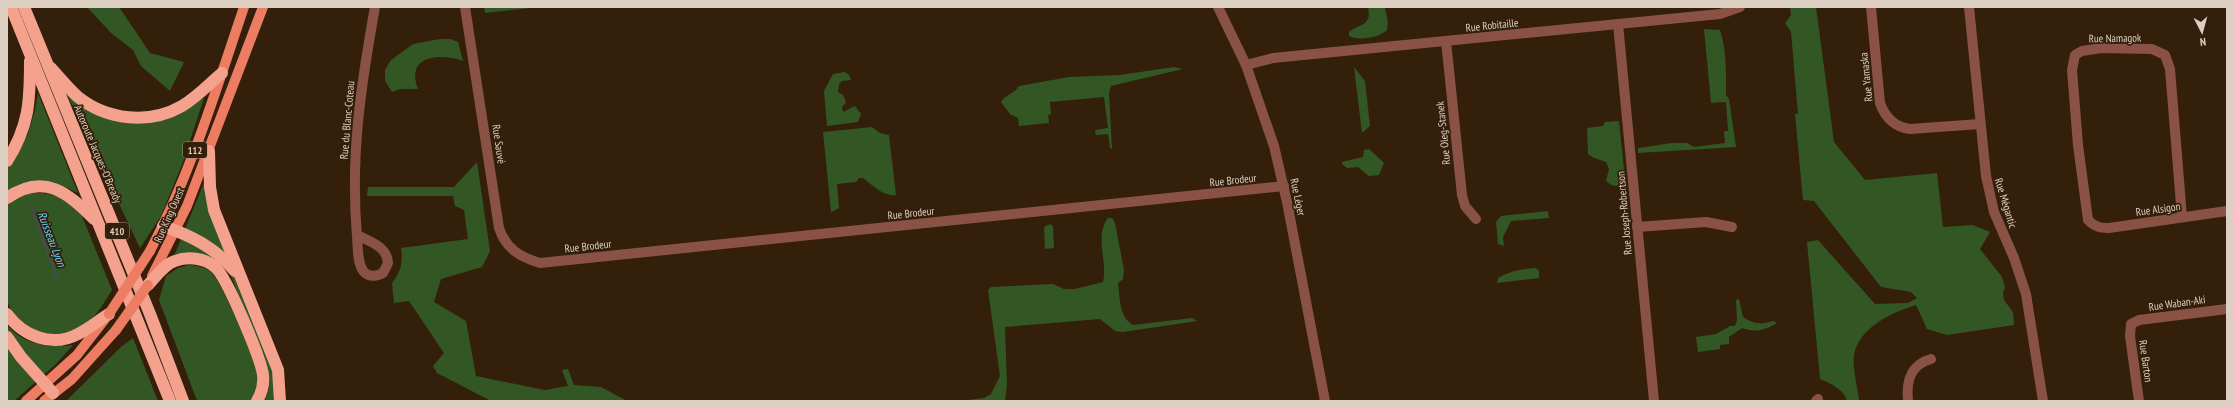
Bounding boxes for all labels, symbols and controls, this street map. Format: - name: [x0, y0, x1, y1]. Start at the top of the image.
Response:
- north arrow: [2182, 12, 2222, 52]
- street label: Rue Robitaille: [1465, 15, 1520, 35]
- street label: Rue Namagok: [2089, 31, 2142, 45]
- text: N: [2199, 35, 2207, 49]
- street label: Rue Yamaska: [1856, 52, 1876, 102]
- street label: Rue du Blanc-Coteau: [337, 80, 357, 160]
- street label: Rue Oleg-Stanek: [1433, 100, 1453, 165]
- street label: Autoroute Jacques-O'Bready: [71, 103, 125, 206]
- street label: Rue Sauvé: [489, 123, 509, 165]
- road number: 112: [183, 142, 207, 158]
- street label: Rue Joseph-Robertson: [1613, 170, 1635, 255]
- street label: Rue Brodeur: [1209, 171, 1257, 189]
- street label: Rue Mégantic: [1992, 176, 2020, 230]
- street label: Rue Léger: [1287, 177, 1309, 217]
- street label: Rue King Ouest: [151, 185, 187, 245]
- street label: Rue Alsigon: [2135, 199, 2181, 219]
- street label: Rue Brodeur: [887, 204, 935, 222]
- water label: Ruisseau Lyon: [35, 209, 70, 270]
- road number: 410: [105, 223, 129, 239]
- street label: Rue Brodeur: [564, 237, 612, 255]
- street label: Rue Waban-Aki: [2148, 292, 2206, 314]
- street label: Rue Barton: [2136, 339, 2156, 383]

